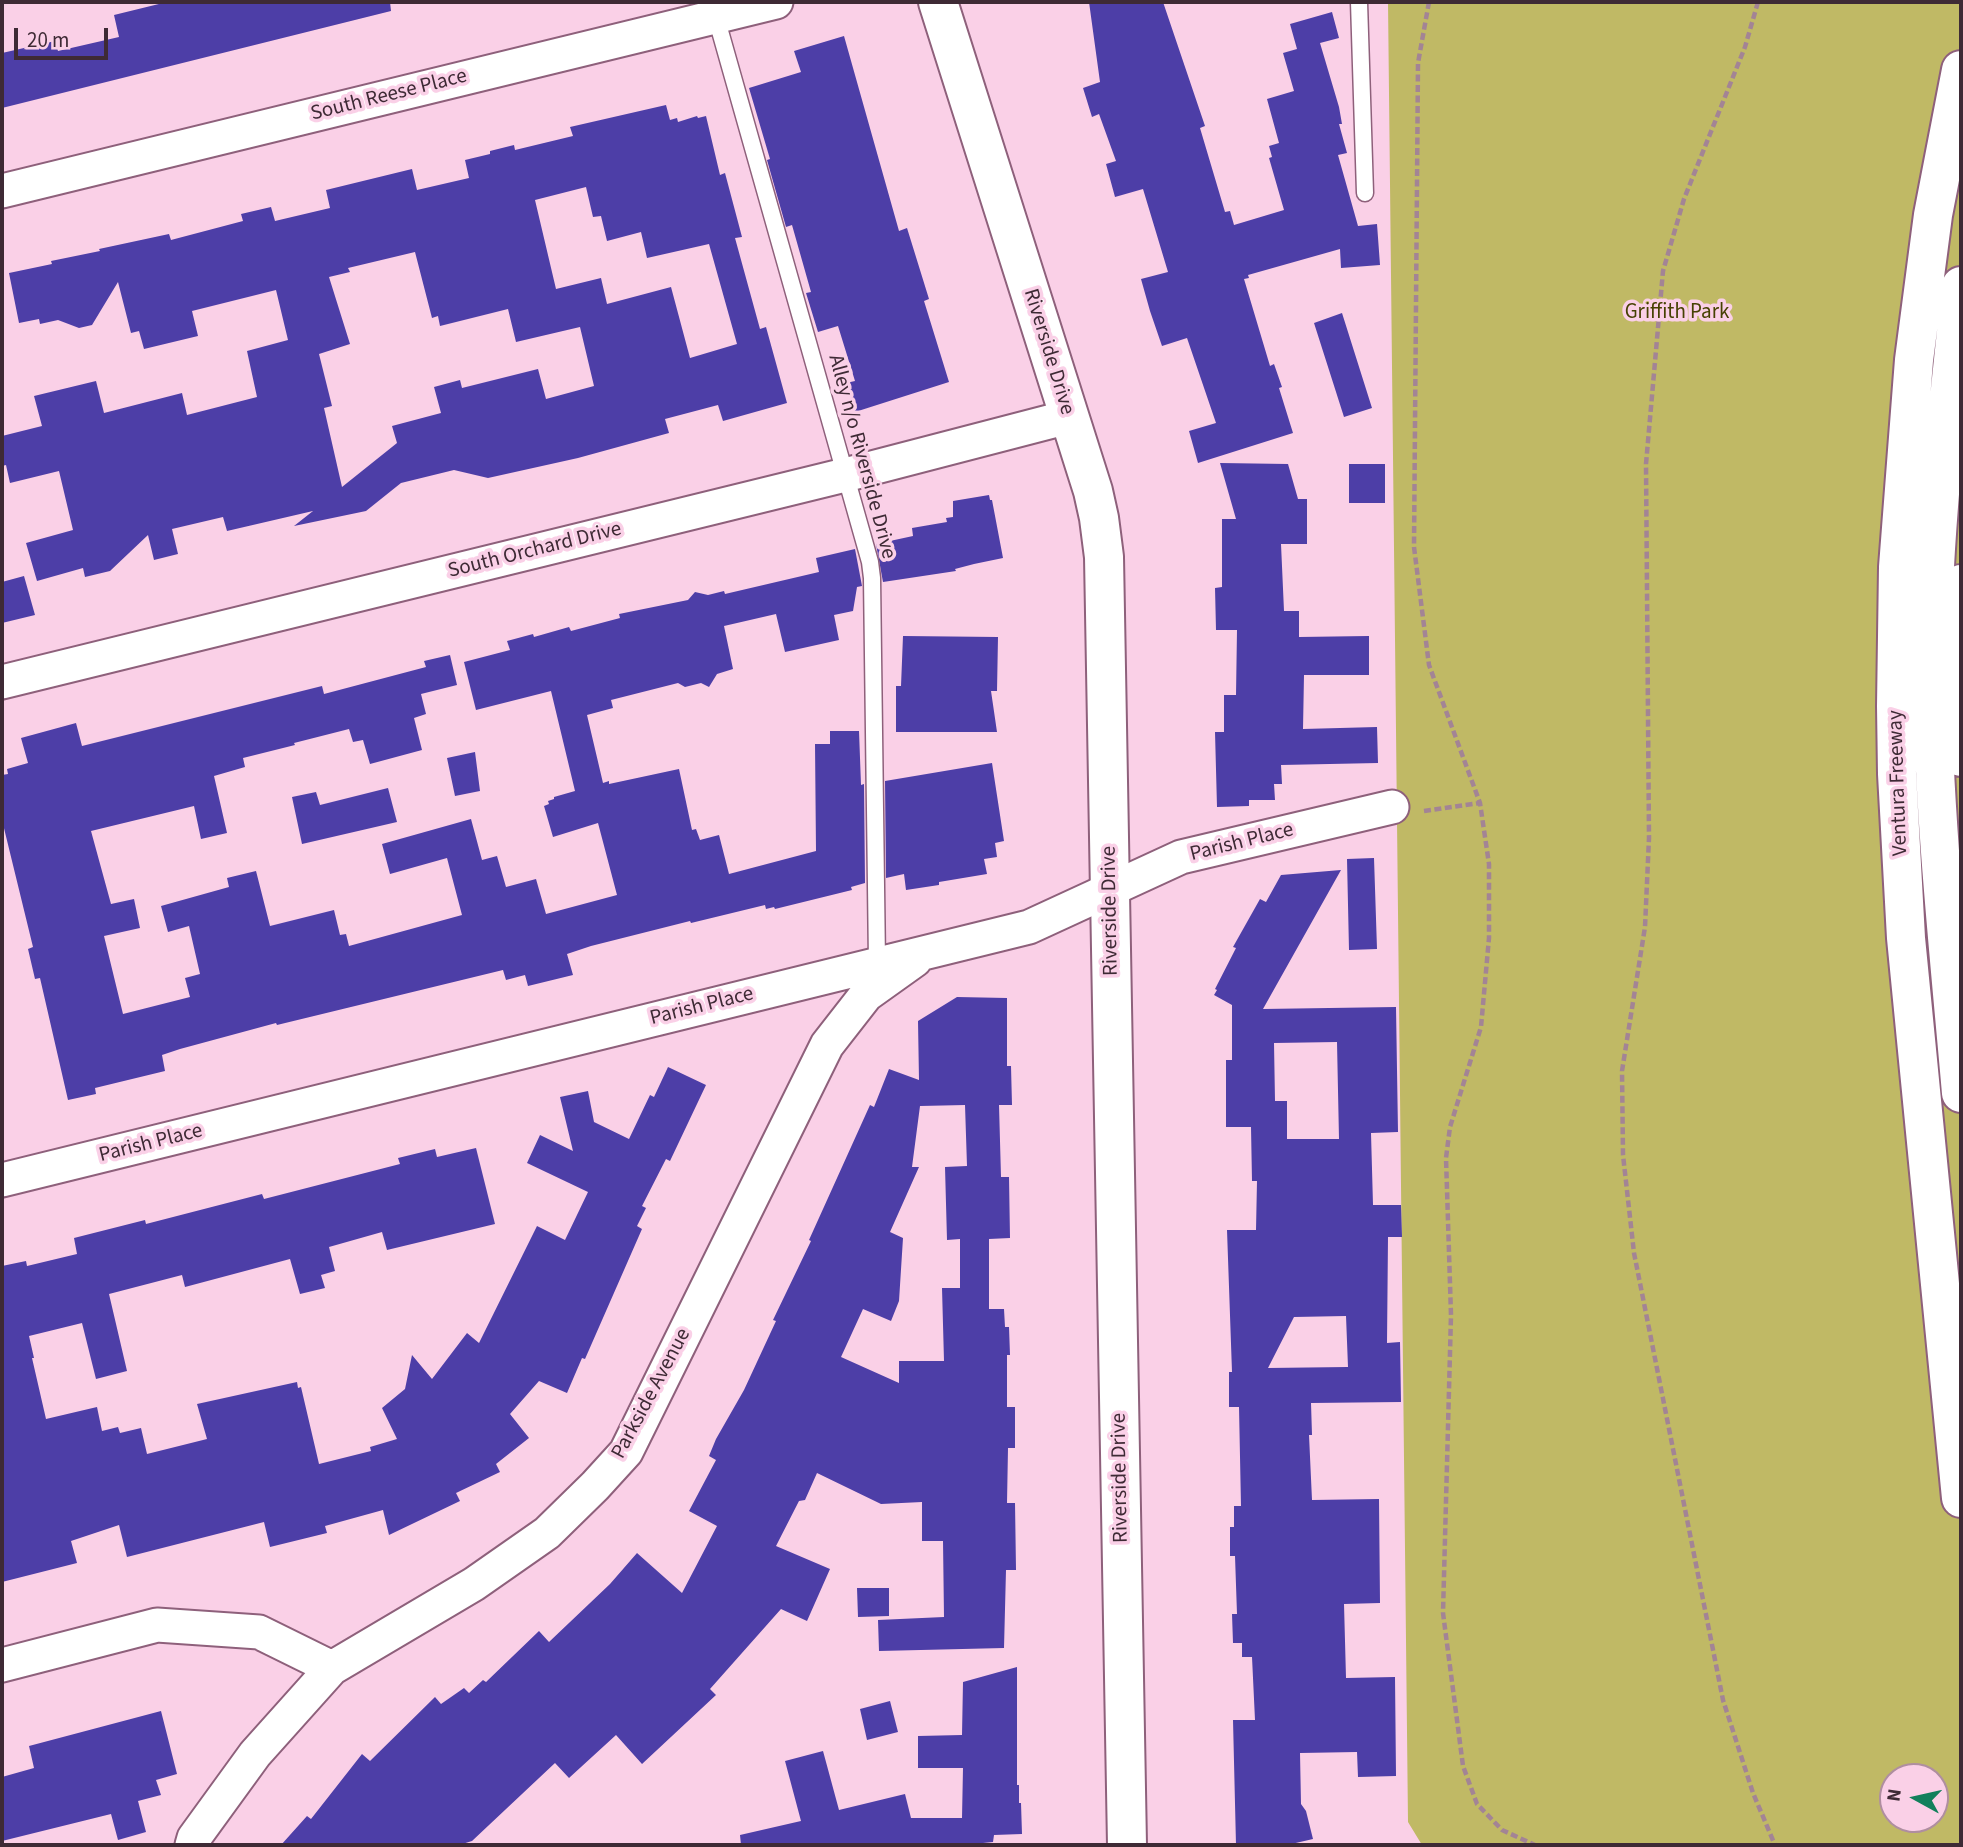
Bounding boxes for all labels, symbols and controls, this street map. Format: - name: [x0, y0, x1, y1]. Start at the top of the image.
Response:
- scale bar: [18, 14, 112, 58]
- text: 20 m: [27, 25, 69, 55]
- street label: South Reese Place: [308, 64, 470, 128]
- street label: Riverside Drive: [1017, 286, 1079, 418]
- park label: Griffith Park: [1625, 300, 1729, 326]
- street label: Alley n/o Riverside Drive: [822, 352, 900, 562]
- street label: South Orchard Drive: [446, 517, 624, 585]
- street label: Ventura Freeway: [1884, 710, 1914, 856]
- street label: Parish Place: [1188, 818, 1296, 868]
- street label: Riverside Drive: [1097, 846, 1125, 976]
- street label: Parish Place: [648, 982, 756, 1032]
- street label: Parish Place: [97, 1119, 205, 1169]
- street label: Parkside Avenue: [607, 1324, 697, 1464]
- street label: Riverside Drive: [1107, 1413, 1135, 1543]
- north arrow: [1879, 1763, 1949, 1833]
- text: N: [1880, 1787, 1909, 1803]

